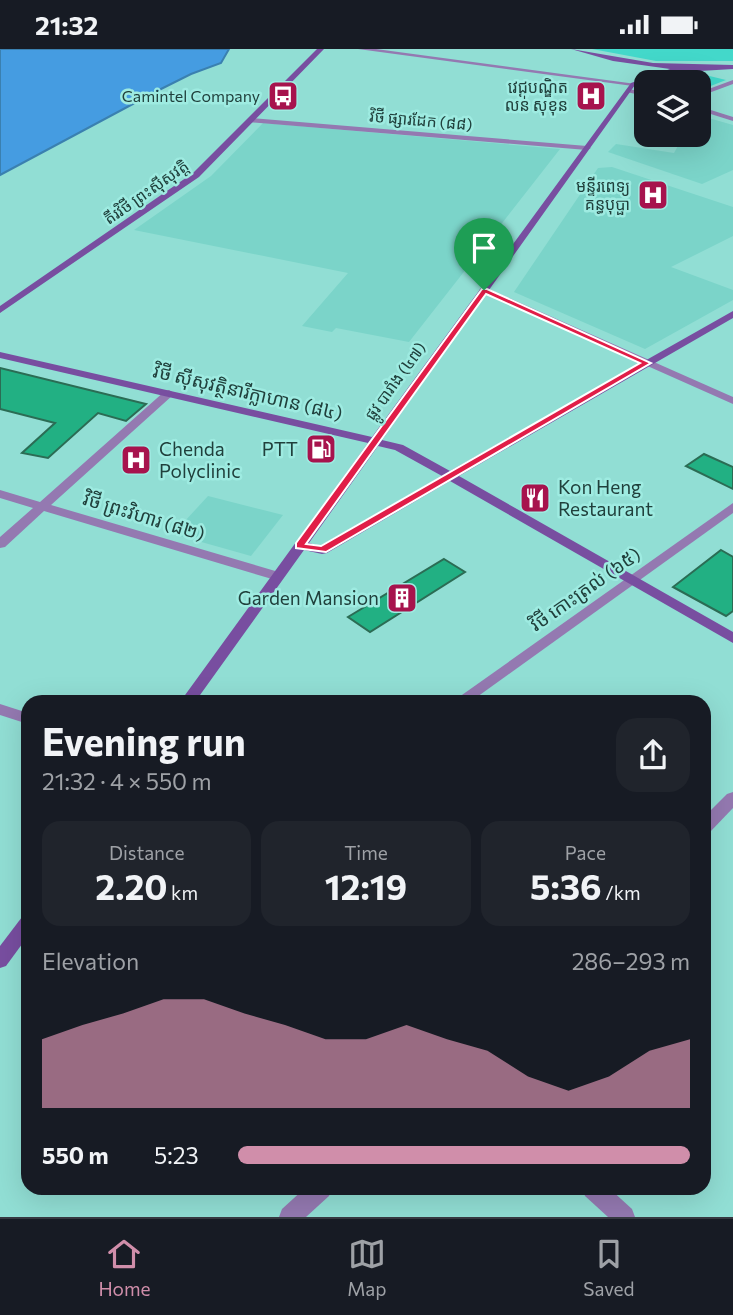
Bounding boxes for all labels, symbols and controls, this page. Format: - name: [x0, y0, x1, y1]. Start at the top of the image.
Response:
- text: 21:32: [35, 9, 98, 40]
- map controls: [634, 70, 711, 147]
- button: layers: [634, 70, 711, 147]
- place label: វេជ្ជបណ្ឌិត លន់ សុខុន: [505, 77, 568, 116]
- bus stop icon: Camintel Company: [266, 79, 300, 113]
- hospital icon: វេជ្ជបណ្ឌិត លន់ សុខុន: [574, 79, 608, 113]
- place label: Camintel Company: [122, 86, 260, 105]
- street label: វិថី ផ្សារដែក (៨៨): [368, 105, 473, 134]
- street label: តីរវិថី ព្រះស៊ីសុវត្តិ: [99, 155, 193, 230]
- place label: មន្ទីរពេទ្យ គន្ធបុប្ផា: [576, 176, 630, 215]
- hospital icon: មន្ទីរពេទ្យ គន្ធបុប្ផា: [636, 178, 670, 212]
- pin: [454, 218, 514, 290]
- icon: arrive: [465, 229, 503, 267]
- street label: ផ្លូវ បារាំង (៤៧): [360, 338, 434, 427]
- street label: វិថី ស៊ីសុវត្ថិនារីក្លាហាន (៨៤): [150, 358, 345, 427]
- fuel station icon: PTT: [304, 432, 338, 466]
- place label: Chenda Polyclinic: [159, 437, 241, 482]
- place label: PTT: [262, 437, 298, 460]
- hospital icon: Chenda Polyclinic: [119, 443, 153, 477]
- place label: Kon Heng Restaurant: [558, 475, 653, 520]
- restaurant icon: Kon Heng Restaurant: [518, 481, 552, 515]
- street label: វិថី ព្រះវិហារ (៨២): [80, 486, 208, 546]
- street label: វិថី កោះត្រល់ (៦៥): [524, 542, 645, 636]
- building icon: Garden Mansion: [385, 581, 419, 615]
- place label: Garden Mansion: [238, 586, 379, 609]
- text: Evening run: [42, 717, 246, 764]
- button: share: [616, 718, 690, 792]
- text: 21:32 · 4 × 550 m: [42, 767, 212, 795]
- text: Distance: [109, 841, 184, 864]
- text: Time: [344, 841, 388, 864]
- text: Pace: [565, 841, 606, 864]
- text: 2.20: [95, 864, 167, 907]
- text: 12:19: [325, 864, 407, 907]
- text: 5:36: [530, 864, 602, 907]
- text: km: [167, 881, 198, 904]
- text: /km: [602, 881, 641, 904]
- text: Elevation: [42, 947, 139, 975]
- text: 286–293 m: [572, 947, 690, 975]
- text: 550 m: [42, 1141, 109, 1169]
- text: 5:23: [154, 1141, 199, 1169]
- tab: Home: [98, 1235, 151, 1300]
- tab: Map: [347, 1235, 387, 1300]
- tab: Saved: [583, 1235, 635, 1300]

